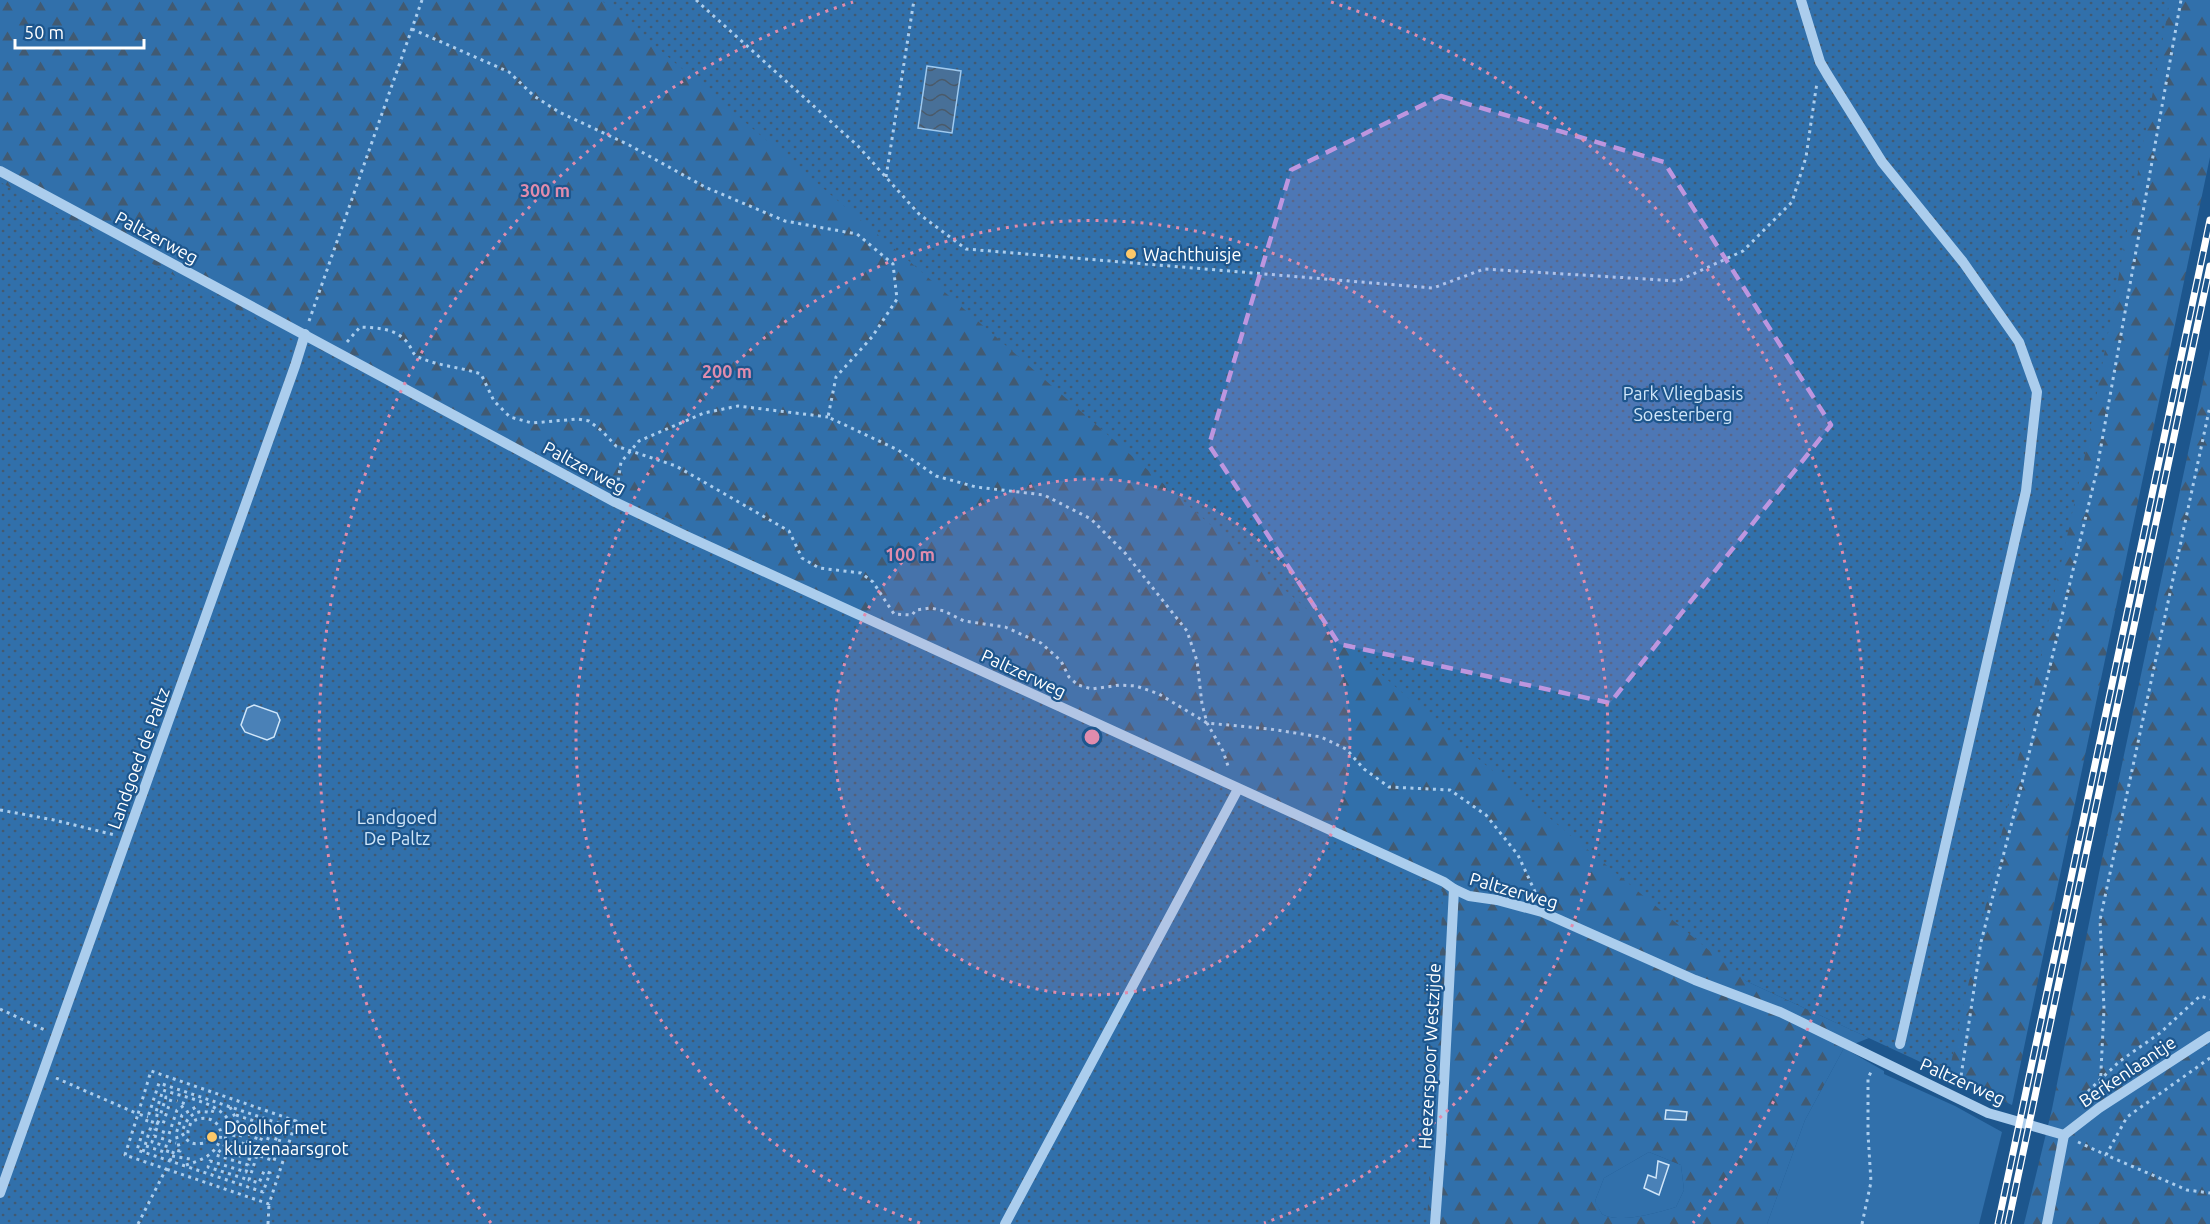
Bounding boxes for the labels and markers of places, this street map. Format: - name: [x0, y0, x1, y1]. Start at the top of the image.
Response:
- place label: Wachthuisje: [1143, 244, 1241, 264]
- marker: Wachthuisje: [1124, 247, 1138, 261]
- centre of rings: [1082, 727, 1102, 747]
- place label: Doolhof met kluizenaarsgrot: [224, 1117, 349, 1158]
- marker: Doolhof met kluizenaarsgrot: [205, 1130, 219, 1144]

